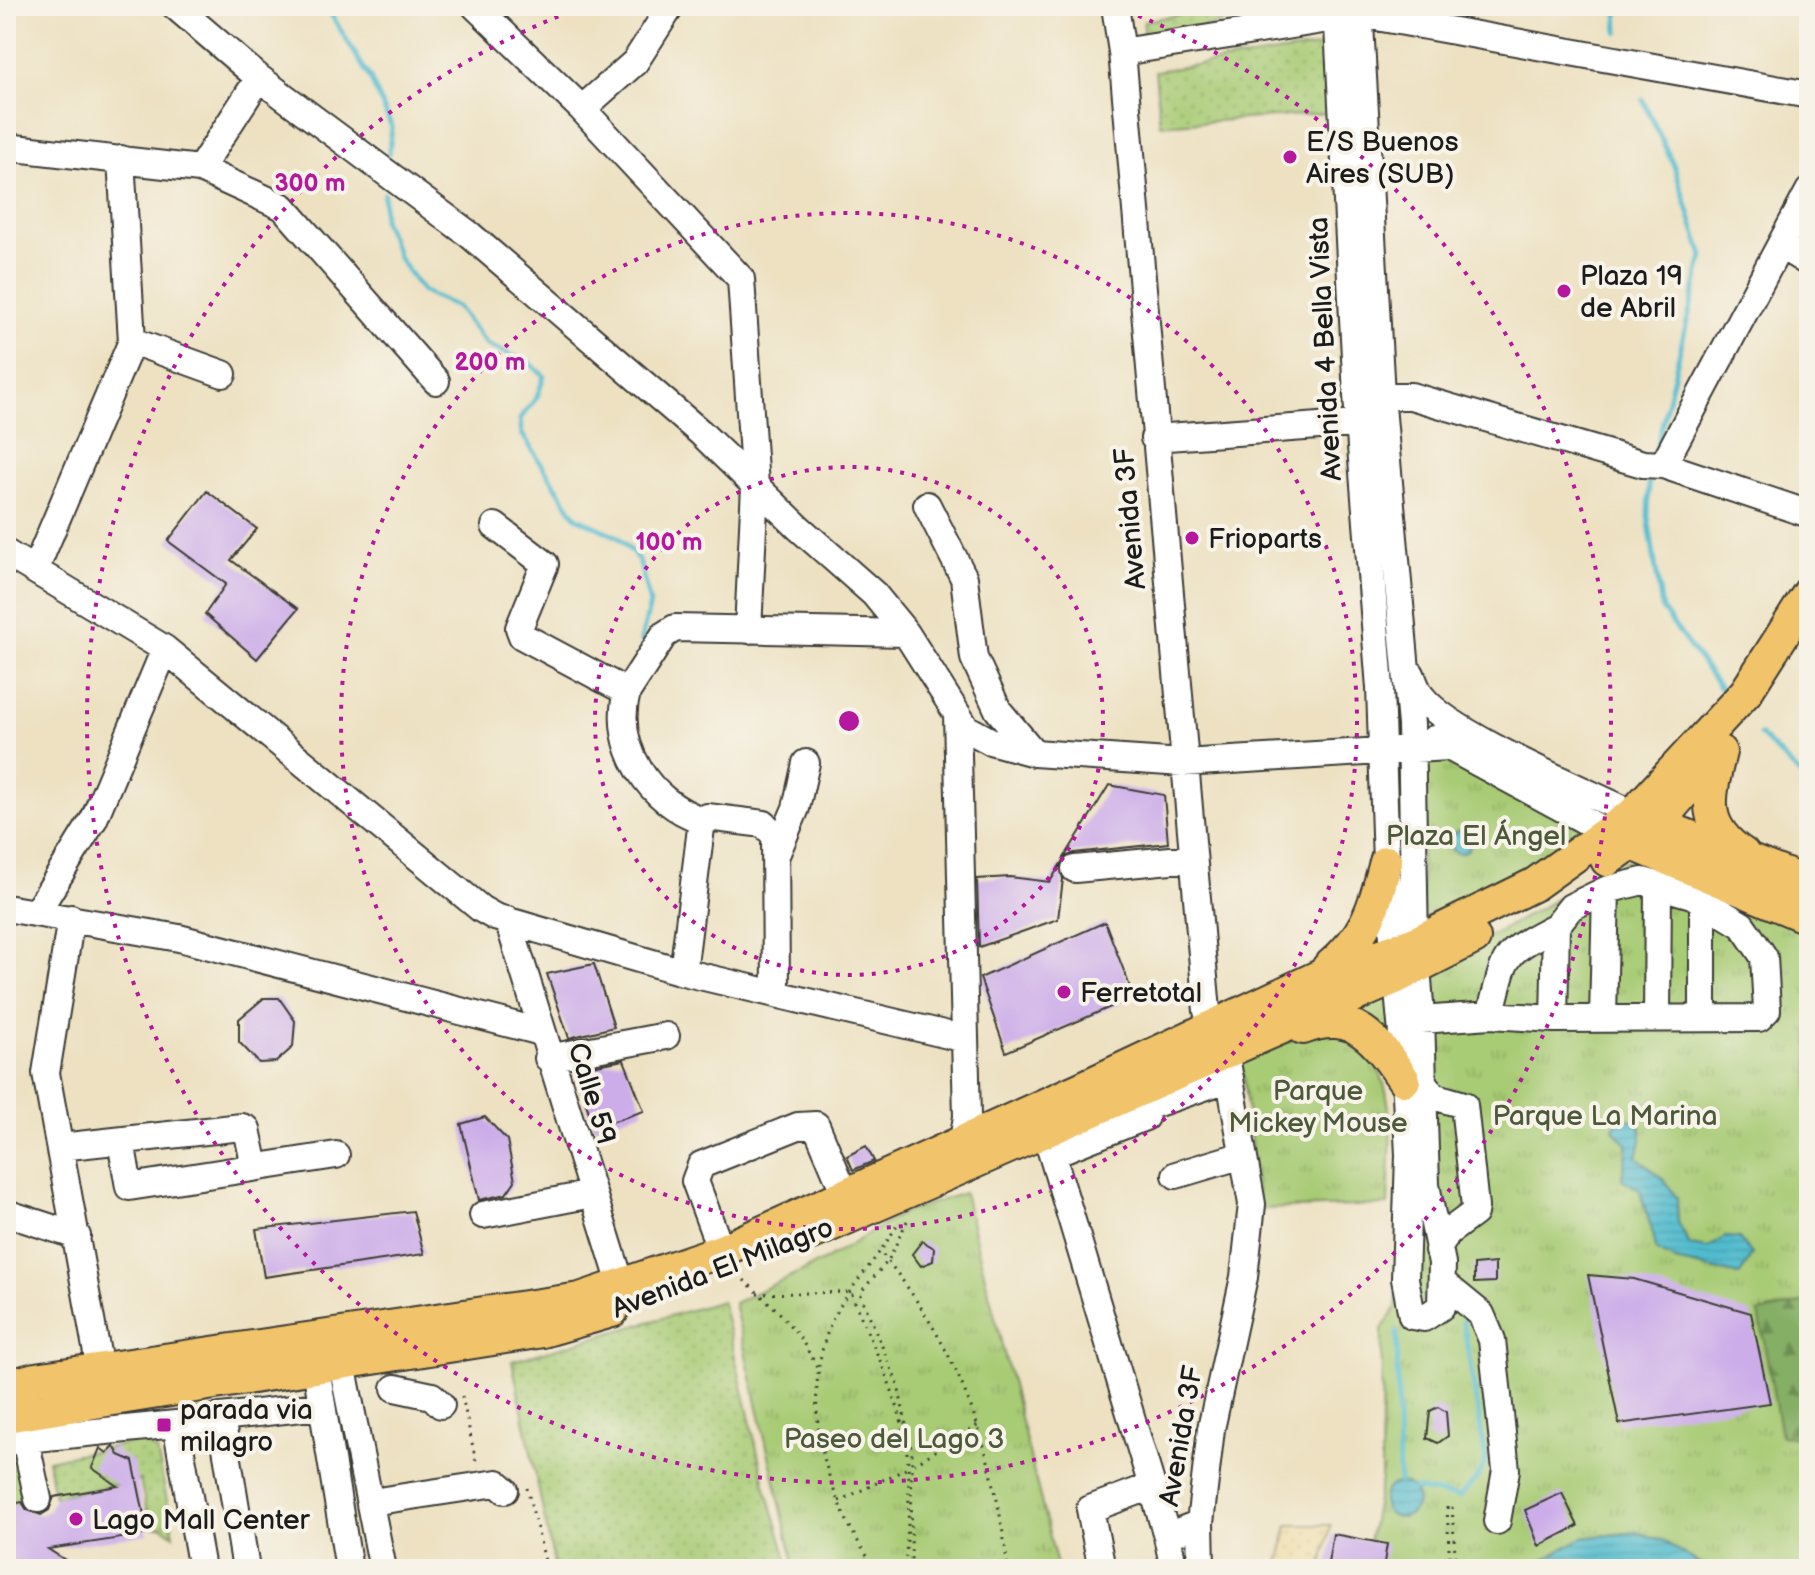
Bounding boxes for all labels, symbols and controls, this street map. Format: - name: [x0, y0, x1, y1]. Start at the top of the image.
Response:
- place label: E/S Buenos Aires (SUB): [1306, 126, 1459, 191]
- marker: E/S Buenos Aires (SUB): [1281, 148, 1299, 166]
- text: 300 m: [275, 169, 345, 198]
- street label: Avenida 4 Bella Vista: [1302, 216, 1349, 482]
- place label: Plaza 19 de Abril: [1580, 260, 1683, 325]
- marker: Plaza 19 de Abril: [1555, 282, 1573, 300]
- text: 200 m: [455, 348, 525, 377]
- street label: Avenida 3F: [1108, 446, 1153, 591]
- place label: Frioparts: [1208, 523, 1322, 556]
- text: 100 m: [636, 528, 702, 557]
- marker: Frioparts: [1183, 529, 1201, 547]
- centre of rings: [835, 707, 863, 735]
- park label: Plaza El Ángel: [1386, 819, 1566, 853]
- place label: Ferretotal: [1080, 977, 1202, 1010]
- marker: Ferretotal: [1055, 983, 1073, 1001]
- street label: Calle 59: [561, 1039, 623, 1148]
- park label: Parque Mickey Mouse: [1228, 1075, 1408, 1140]
- park label: Parque La Marina: [1493, 1100, 1717, 1133]
- street label: Avenida El Milagro: [607, 1211, 838, 1326]
- street label: Avenida 3F: [1153, 1363, 1210, 1509]
- place label: parada via milagro: [180, 1394, 313, 1459]
- marker: parada via milagro: [155, 1416, 173, 1434]
- park label: Paseo del Lago 3: [784, 1423, 1004, 1456]
- place label: Lago Mall Center: [92, 1504, 311, 1537]
- marker: Lago Mall Center: [67, 1510, 85, 1528]

